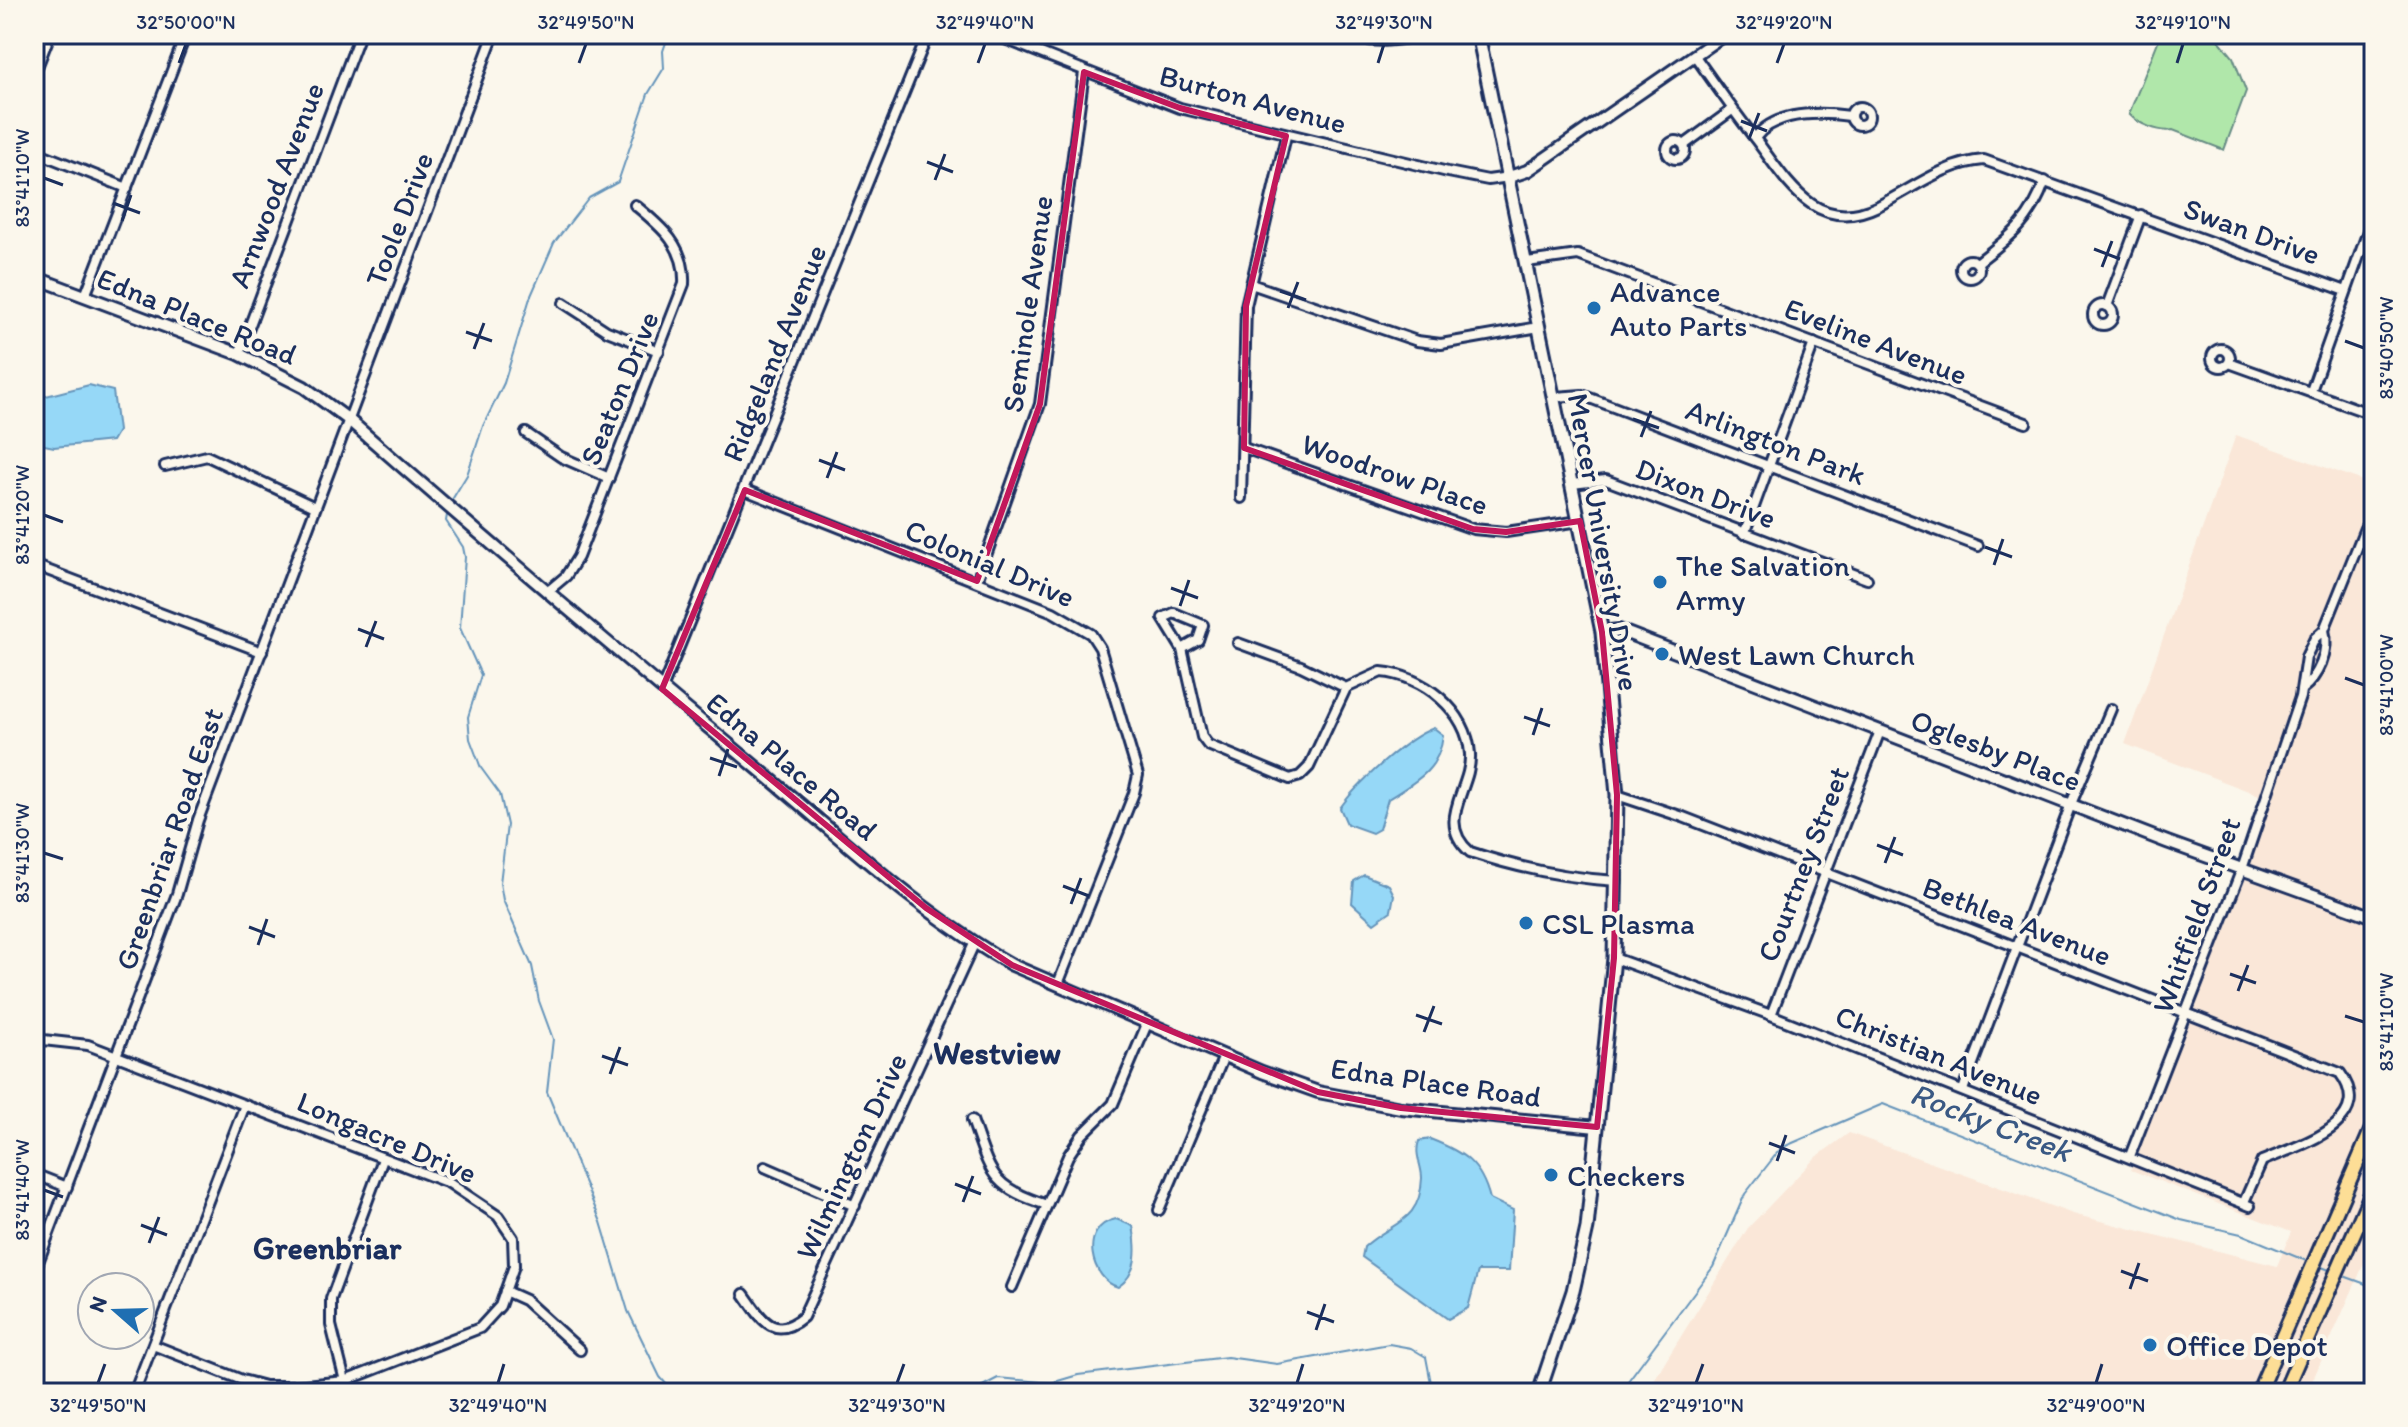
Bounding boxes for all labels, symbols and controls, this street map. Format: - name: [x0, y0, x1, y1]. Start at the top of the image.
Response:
- text: 32°50'00"N: [136, 10, 236, 34]
- text: 32°49'50"N: [537, 10, 635, 34]
- text: 32°49'40"N: [936, 10, 1034, 34]
- text: 32°49'30"N: [1335, 10, 1433, 34]
- text: 32°49'20"N: [1735, 10, 1833, 34]
- text: 32°49'10"N: [2135, 10, 2231, 34]
- street label: Burton Avenue: [1155, 56, 1351, 142]
- street label: Arnwood Avenue: [220, 77, 332, 293]
- text: 83°41'10"W: [10, 129, 34, 227]
- street label: Toole Drive: [357, 147, 441, 291]
- street label: Swan Drive: [2179, 189, 2325, 273]
- street label: Seminole Avenue: [993, 193, 1061, 415]
- street label: Ridgeland Avenue: [714, 239, 834, 467]
- street label: Edna Place Road: [92, 259, 302, 373]
- place label: Advance Auto Parts: [1610, 273, 1747, 344]
- street label: Eveline Avenue: [1779, 289, 1973, 393]
- text: 83°40'50"W: [2374, 296, 2398, 400]
- marker: Advance Auto Parts: [1585, 299, 1603, 317]
- street label: Seaton Drive: [571, 306, 667, 470]
- street label: Mercer University Drive: [1560, 390, 1648, 694]
- street label: Arlington Park: [1681, 391, 1871, 493]
- street label: Woodrow Place: [1297, 425, 1493, 523]
- street label: Dixon Drive: [1631, 449, 1781, 537]
- text: 83°41'20"W: [10, 465, 34, 565]
- street label: Colonial Drive: [900, 511, 1080, 615]
- place label: The Salvation Army: [1676, 547, 1850, 618]
- marker: The Salvation Army: [1651, 573, 1669, 591]
- text: 83°41'00"W: [2374, 634, 2398, 736]
- place label: West Lawn Church: [1678, 636, 1915, 673]
- marker: West Lawn Church: [1653, 645, 1671, 663]
- street label: Edna Place Road: [699, 684, 885, 848]
- street label: Oglesby Place: [1906, 701, 2086, 799]
- street label: Greenbriar Road East: [107, 703, 231, 975]
- street label: Courtney Street: [1749, 761, 1857, 967]
- text: 83°41'30"W: [10, 803, 34, 903]
- street label: Whitfield Street: [2143, 812, 2249, 1018]
- street label: Bethlea Avenue: [1917, 868, 2117, 974]
- place label: CSL Plasma: [1542, 905, 1695, 942]
- marker: CSL Plasma: [1517, 914, 1535, 932]
- text: 83°41'10"W: [2374, 973, 2398, 1071]
- street label: Christian Avenue: [1830, 997, 2048, 1113]
- district label: Westview: [933, 1034, 1061, 1072]
- street label: Wilmington Drive: [787, 1047, 915, 1265]
- street label: Edna Place Road: [1328, 1049, 1544, 1115]
- water label: Rocky Creek: [1905, 1074, 2078, 1171]
- street label: Longacre Drive: [292, 1083, 482, 1191]
- text: 83°41'40"W: [10, 1139, 34, 1241]
- place label: Checkers: [1567, 1157, 1685, 1194]
- marker: Checkers: [1542, 1166, 1560, 1184]
- district label: Greenbriar: [253, 1229, 402, 1267]
- north arrow: [76, 1271, 156, 1351]
- text: N: [82, 1293, 113, 1316]
- place label: Office Depot: [2166, 1327, 2328, 1364]
- marker: Office Depot: [2141, 1336, 2159, 1354]
- text: 32°49'50"N: [49, 1393, 147, 1417]
- text: 32°49'40"N: [449, 1393, 547, 1417]
- text: 32°49'30"N: [848, 1393, 946, 1417]
- text: 32°49'20"N: [1248, 1393, 1346, 1417]
- text: 32°49'10"N: [1648, 1393, 1744, 1417]
- text: 32°49'00"N: [2047, 1393, 2145, 1417]

